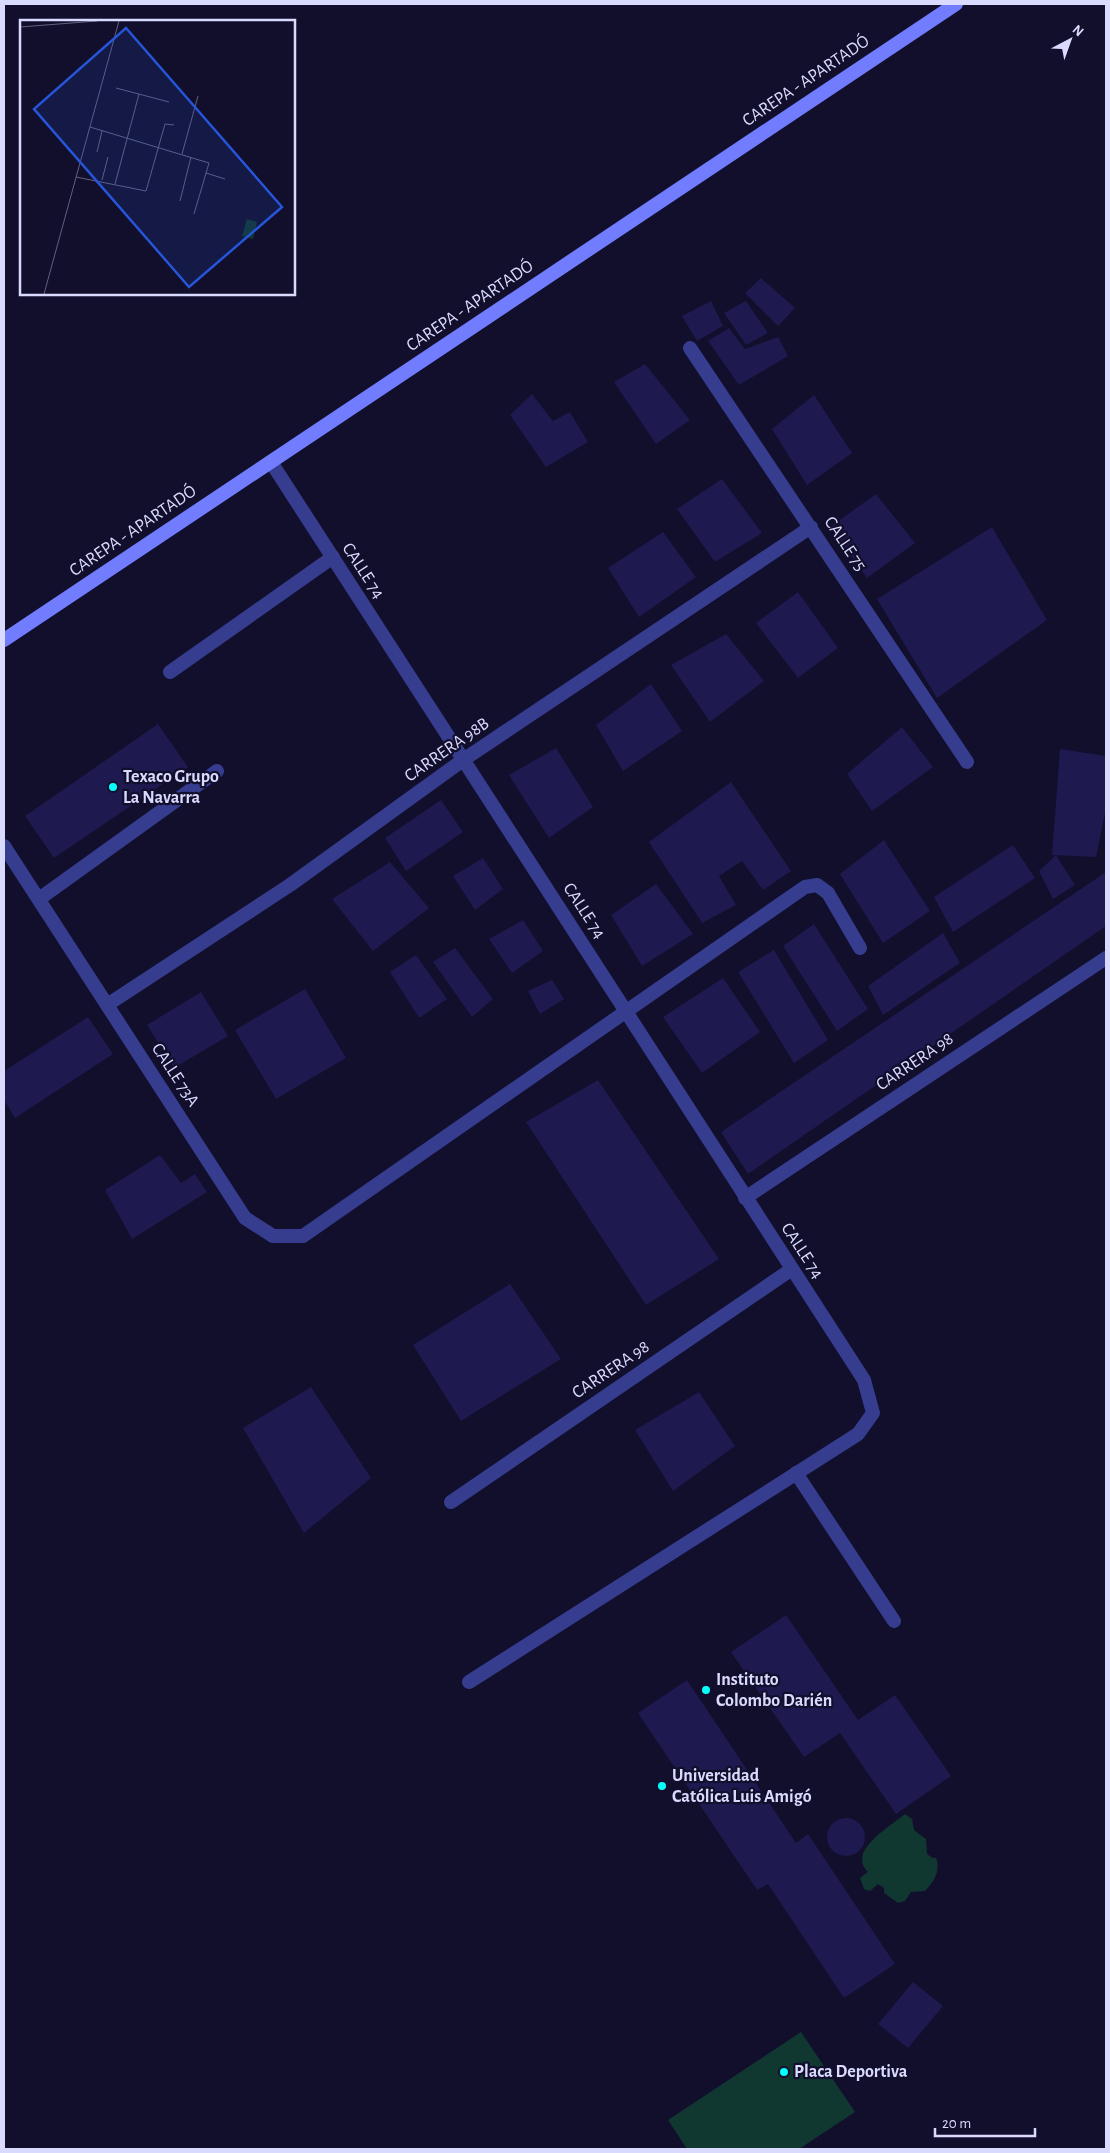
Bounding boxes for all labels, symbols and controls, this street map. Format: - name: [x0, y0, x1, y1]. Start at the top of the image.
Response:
- north arrow: [1045, 15, 1095, 65]
- inset map: [20, 20, 295, 295]
- text: N: [1070, 22, 1086, 39]
- street label: CAREPA - APARTADÓ: [738, 29, 873, 130]
- street label: CAREPA - APARTADÓ: [402, 254, 537, 355]
- street label: CAREPA - APARTADÓ: [65, 479, 200, 580]
- street label: CALLE 75: [820, 514, 870, 574]
- street label: CALLE 74: [338, 540, 388, 602]
- street label: CARRERA 98B: [402, 714, 492, 786]
- place label: Texaco Grupo La Navarra: [123, 768, 219, 807]
- marker: Texaco Grupo La Navarra: [107, 781, 119, 793]
- street label: CALLE 74: [559, 880, 609, 942]
- street label: CARRERA 98: [873, 1030, 957, 1094]
- street label: CALLE 73A: [148, 1040, 202, 1110]
- street label: CALLE 74: [777, 1220, 827, 1282]
- street label: CARRERA 98: [569, 1338, 653, 1402]
- place label: Instituto Colombo Darién: [716, 1671, 832, 1710]
- marker: Instituto Colombo Darién: [700, 1684, 712, 1696]
- place label: Universidad Católica Luis Amigó: [672, 1767, 812, 1806]
- marker: Universidad Católica Luis Amigó: [656, 1780, 668, 1792]
- place label: Placa Deportiva: [794, 2063, 908, 2081]
- marker: Placa Deportiva: [778, 2066, 790, 2078]
- scale bar: [935, 2106, 1035, 2138]
- text: 20 m: [942, 2116, 971, 2131]

